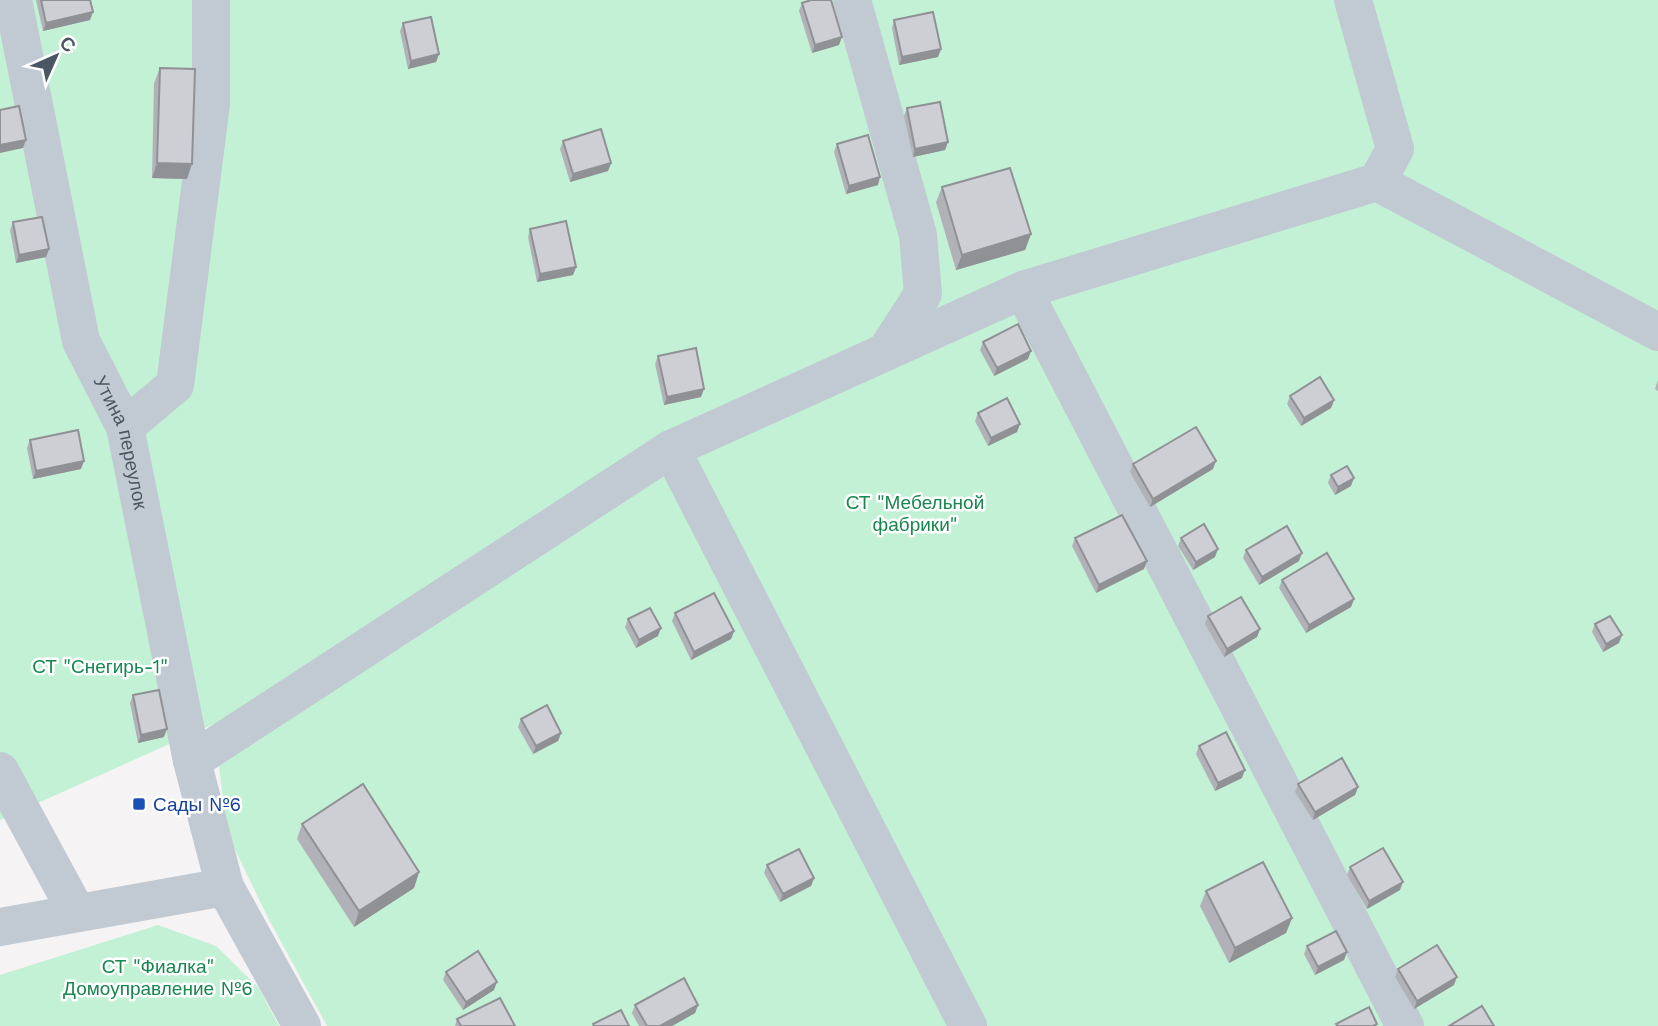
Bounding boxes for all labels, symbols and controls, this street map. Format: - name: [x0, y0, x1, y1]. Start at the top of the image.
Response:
- north arrow: [21, 21, 91, 91]
- text: С: [55, 31, 81, 58]
- street label: Утина переулок: [89, 372, 153, 512]
- park label: СТ "Мебельной фабрики": [846, 491, 984, 536]
- park label: СТ "Снегирь-1": [32, 655, 168, 678]
- place label: Сады №6: [153, 793, 241, 816]
- marker: Сады №6: [131, 796, 147, 812]
- park label: СТ "Фиалка" Домоуправление №6: [63, 955, 253, 1000]

